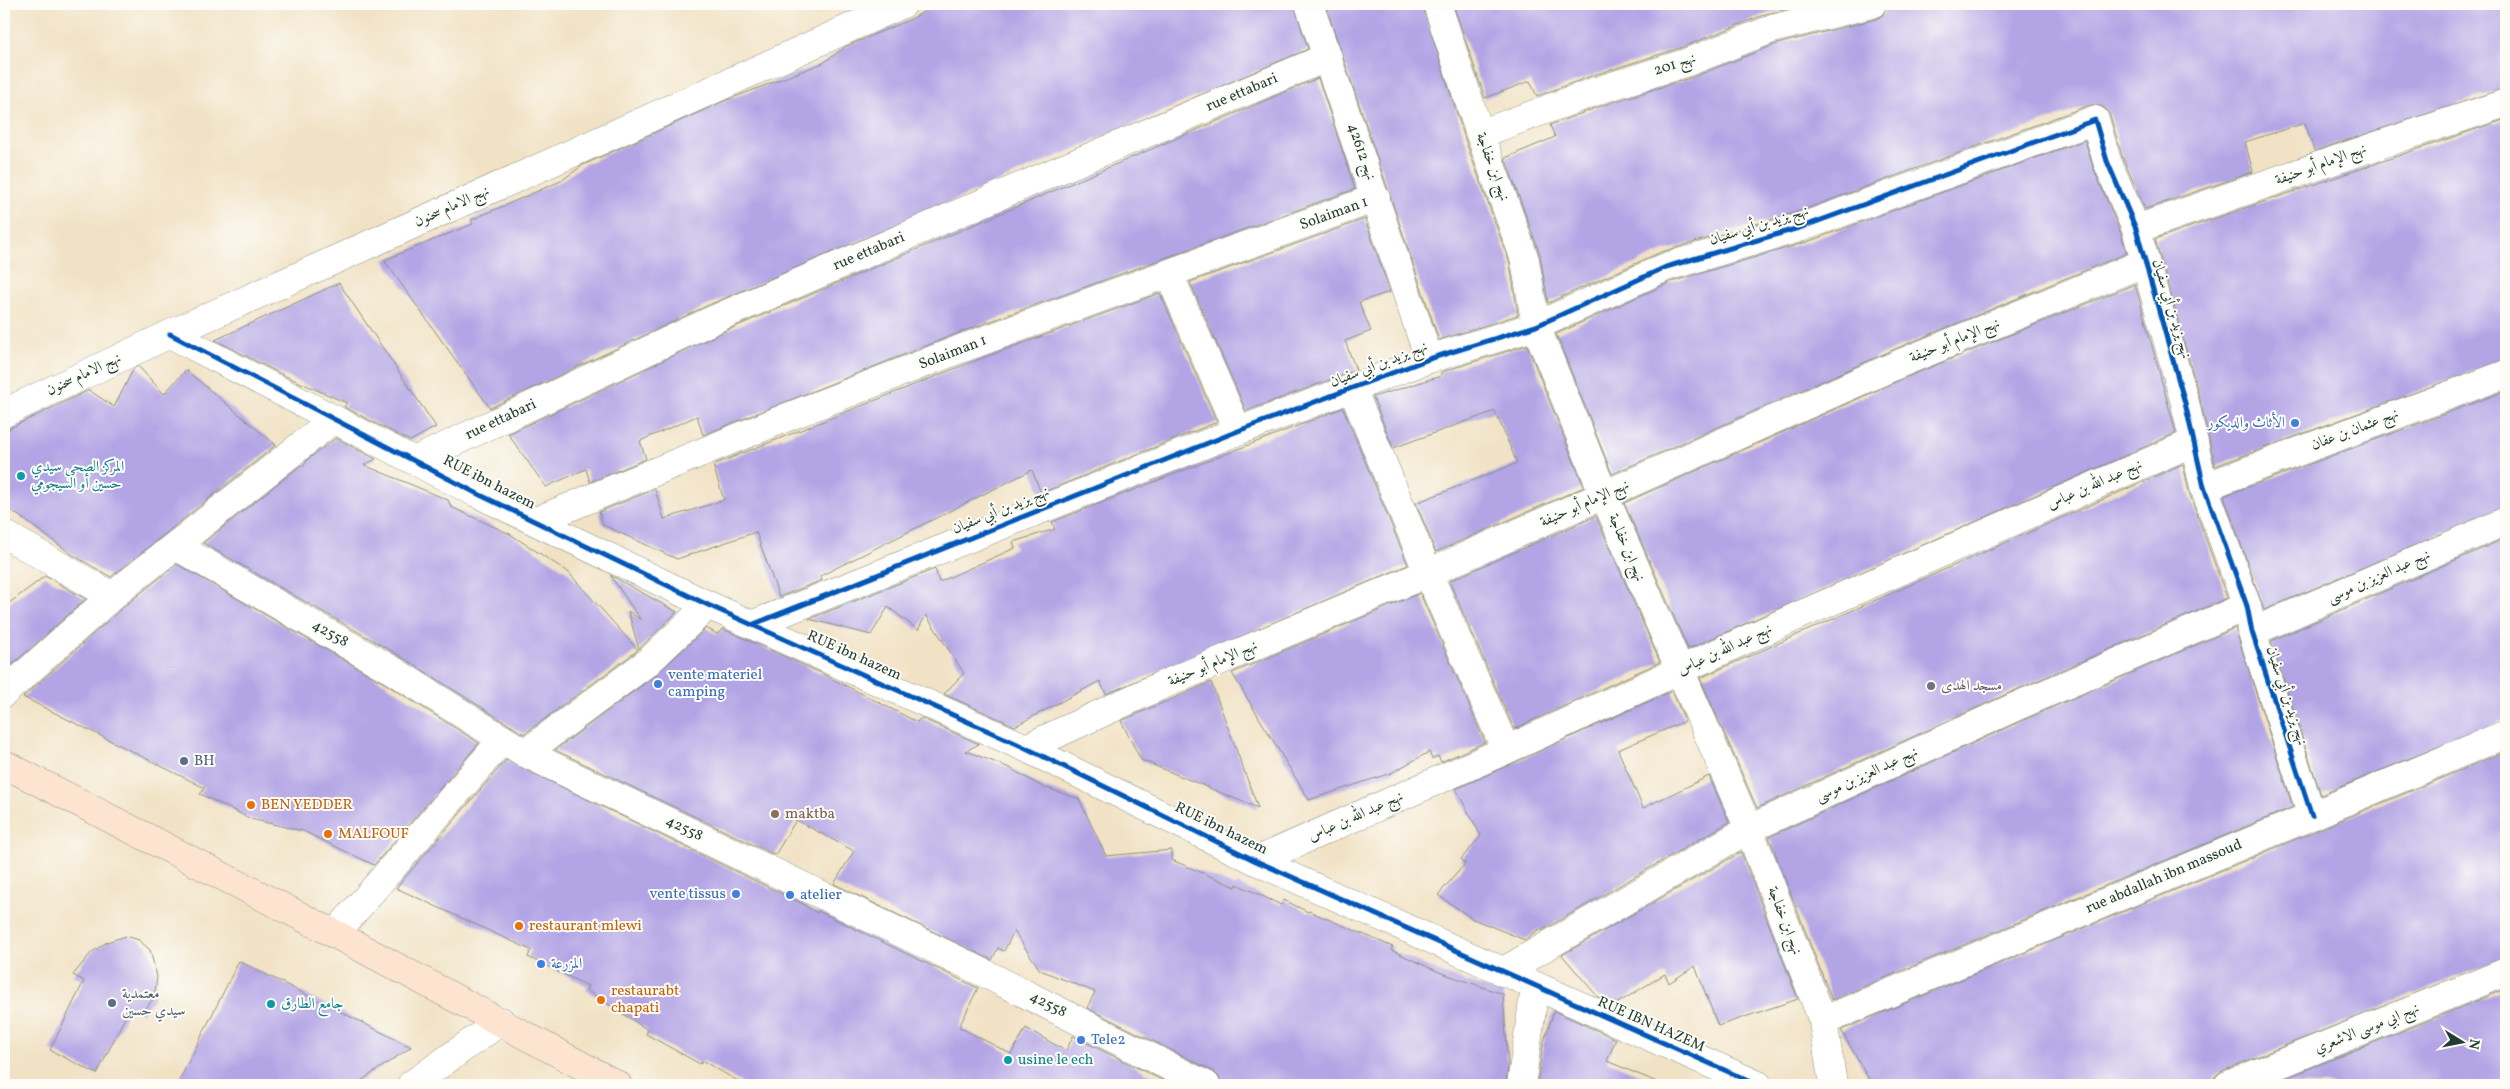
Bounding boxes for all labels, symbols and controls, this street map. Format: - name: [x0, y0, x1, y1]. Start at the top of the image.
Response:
- street label: نهج 201: [1651, 48, 1699, 84]
- street label: rue ettabari: [1203, 68, 1281, 118]
- street label: نهج 42612: [1340, 121, 1381, 184]
- street label: نهج ابن خفاجة: [1468, 130, 1514, 205]
- street label: نهج الإمام أبو حنيفة: [2272, 137, 2370, 193]
- street label: نهج الامام سحنون: [411, 181, 494, 235]
- street label: Solaiman 1: [1297, 192, 1371, 236]
- street label: نهج يزيد بن أبي سفيان: [1706, 199, 1812, 253]
- street label: rue ettabari: [830, 227, 908, 277]
- street label: نهج يزيد بن أبي سفيان: [2144, 256, 2198, 362]
- street label: نهج الإمام أبو حنيفة: [1906, 312, 2004, 370]
- street label: Solaiman 1: [916, 330, 990, 376]
- street label: نهج يزيد بن أبي سفيان: [1326, 335, 1432, 395]
- street label: نهج الامام سحنون: [43, 348, 126, 403]
- street label: rue ettabari: [462, 394, 540, 446]
- street label: نهج عثمان بن عفان: [2308, 404, 2403, 458]
- place label: الأثاث والديكور: [2205, 411, 2285, 434]
- marker: الأثاث والديكور: [2289, 417, 2301, 429]
- street label: RUE ibn hazem: [439, 451, 539, 515]
- street label: نهج عبد الله بن عباس: [2043, 452, 2147, 517]
- place label: المركز الصحي سيدي حسين أو السيجومي: [31, 457, 124, 495]
- marker: المركز الصحي سيدي حسين أو السيجومي: [15, 470, 27, 482]
- street label: نهج الإمام أبو حنيفة: [1536, 473, 1634, 535]
- street label: نهج يزيد بن أبي سفيان: [948, 480, 1054, 542]
- street label: نهج ابن خفاجة: [1600, 511, 1650, 586]
- street label: نهج عبد العزيز بن موسى: [2324, 545, 2435, 611]
- street label: 42558: [308, 615, 352, 653]
- street label: نهج عبد الله بن عباس: [1673, 616, 1777, 683]
- street label: RUE ibn hazem: [803, 626, 905, 686]
- street label: نهج الإمام أبو حنيفة: [1164, 634, 1262, 694]
- street label: نهج يزيد بن أبي سفيان: [2258, 643, 2314, 749]
- place label: vente materiel camping: [668, 665, 762, 703]
- place label: مسجد الهدى: [1941, 676, 2002, 697]
- marker: vente materiel camping: [652, 678, 664, 690]
- marker: مسجد الهدى: [1925, 680, 1937, 692]
- street label: نهج عبد العزيز بن موسى: [1812, 742, 1922, 810]
- place label: BH: [194, 751, 215, 772]
- marker: BH: [178, 755, 190, 767]
- street label: نهج عبد الله بن عباس: [1304, 784, 1408, 849]
- place label: BEN YEDDER: [261, 795, 353, 816]
- street label: RUE ibn hazem: [1171, 797, 1271, 861]
- marker: BEN YEDDER: [245, 799, 257, 811]
- place label: maktba: [785, 804, 835, 825]
- marker: maktba: [769, 808, 781, 820]
- street label: 42558: [662, 811, 706, 847]
- place label: MALFOUF: [338, 824, 409, 845]
- marker: MALFOUF: [322, 828, 334, 840]
- street label: rue abdallah ibn massoud: [2083, 835, 2245, 919]
- place label: vente tissus: [649, 884, 726, 905]
- street label: نهج ابن خفاجة: [1759, 884, 1807, 959]
- place label: atelier: [800, 885, 842, 906]
- marker: vente tissus: [730, 888, 742, 900]
- marker: atelier: [784, 889, 796, 901]
- place label: restaurant mlewi: [529, 916, 642, 937]
- marker: restaurant mlewi: [513, 920, 525, 932]
- place label: المزرعة: [551, 954, 582, 975]
- marker: المزرعة: [535, 958, 547, 970]
- place label: restaurabt chapati: [611, 981, 679, 1019]
- place label: معتمدية سيدي حسين: [122, 984, 185, 1022]
- street label: 42558: [1026, 987, 1070, 1023]
- street label: RUE IBN HAZEM: [1594, 992, 1708, 1058]
- place label: جامع الطارق: [281, 994, 344, 1017]
- marker: restaurabt chapati: [595, 994, 607, 1006]
- marker: معتمدية سيدي حسين: [106, 997, 118, 1009]
- marker: جامع الطارق: [265, 998, 277, 1010]
- street label: نهج ابي موسى الاشعري: [2311, 998, 2423, 1061]
- north arrow: [2438, 1016, 2488, 1066]
- place label: Tele2: [1091, 1030, 1126, 1051]
- marker: Tele2: [1075, 1034, 1087, 1046]
- text: N: [2463, 1037, 2484, 1051]
- place label: usine le ech: [1018, 1050, 1093, 1071]
- marker: usine le ech: [1002, 1054, 1014, 1066]

